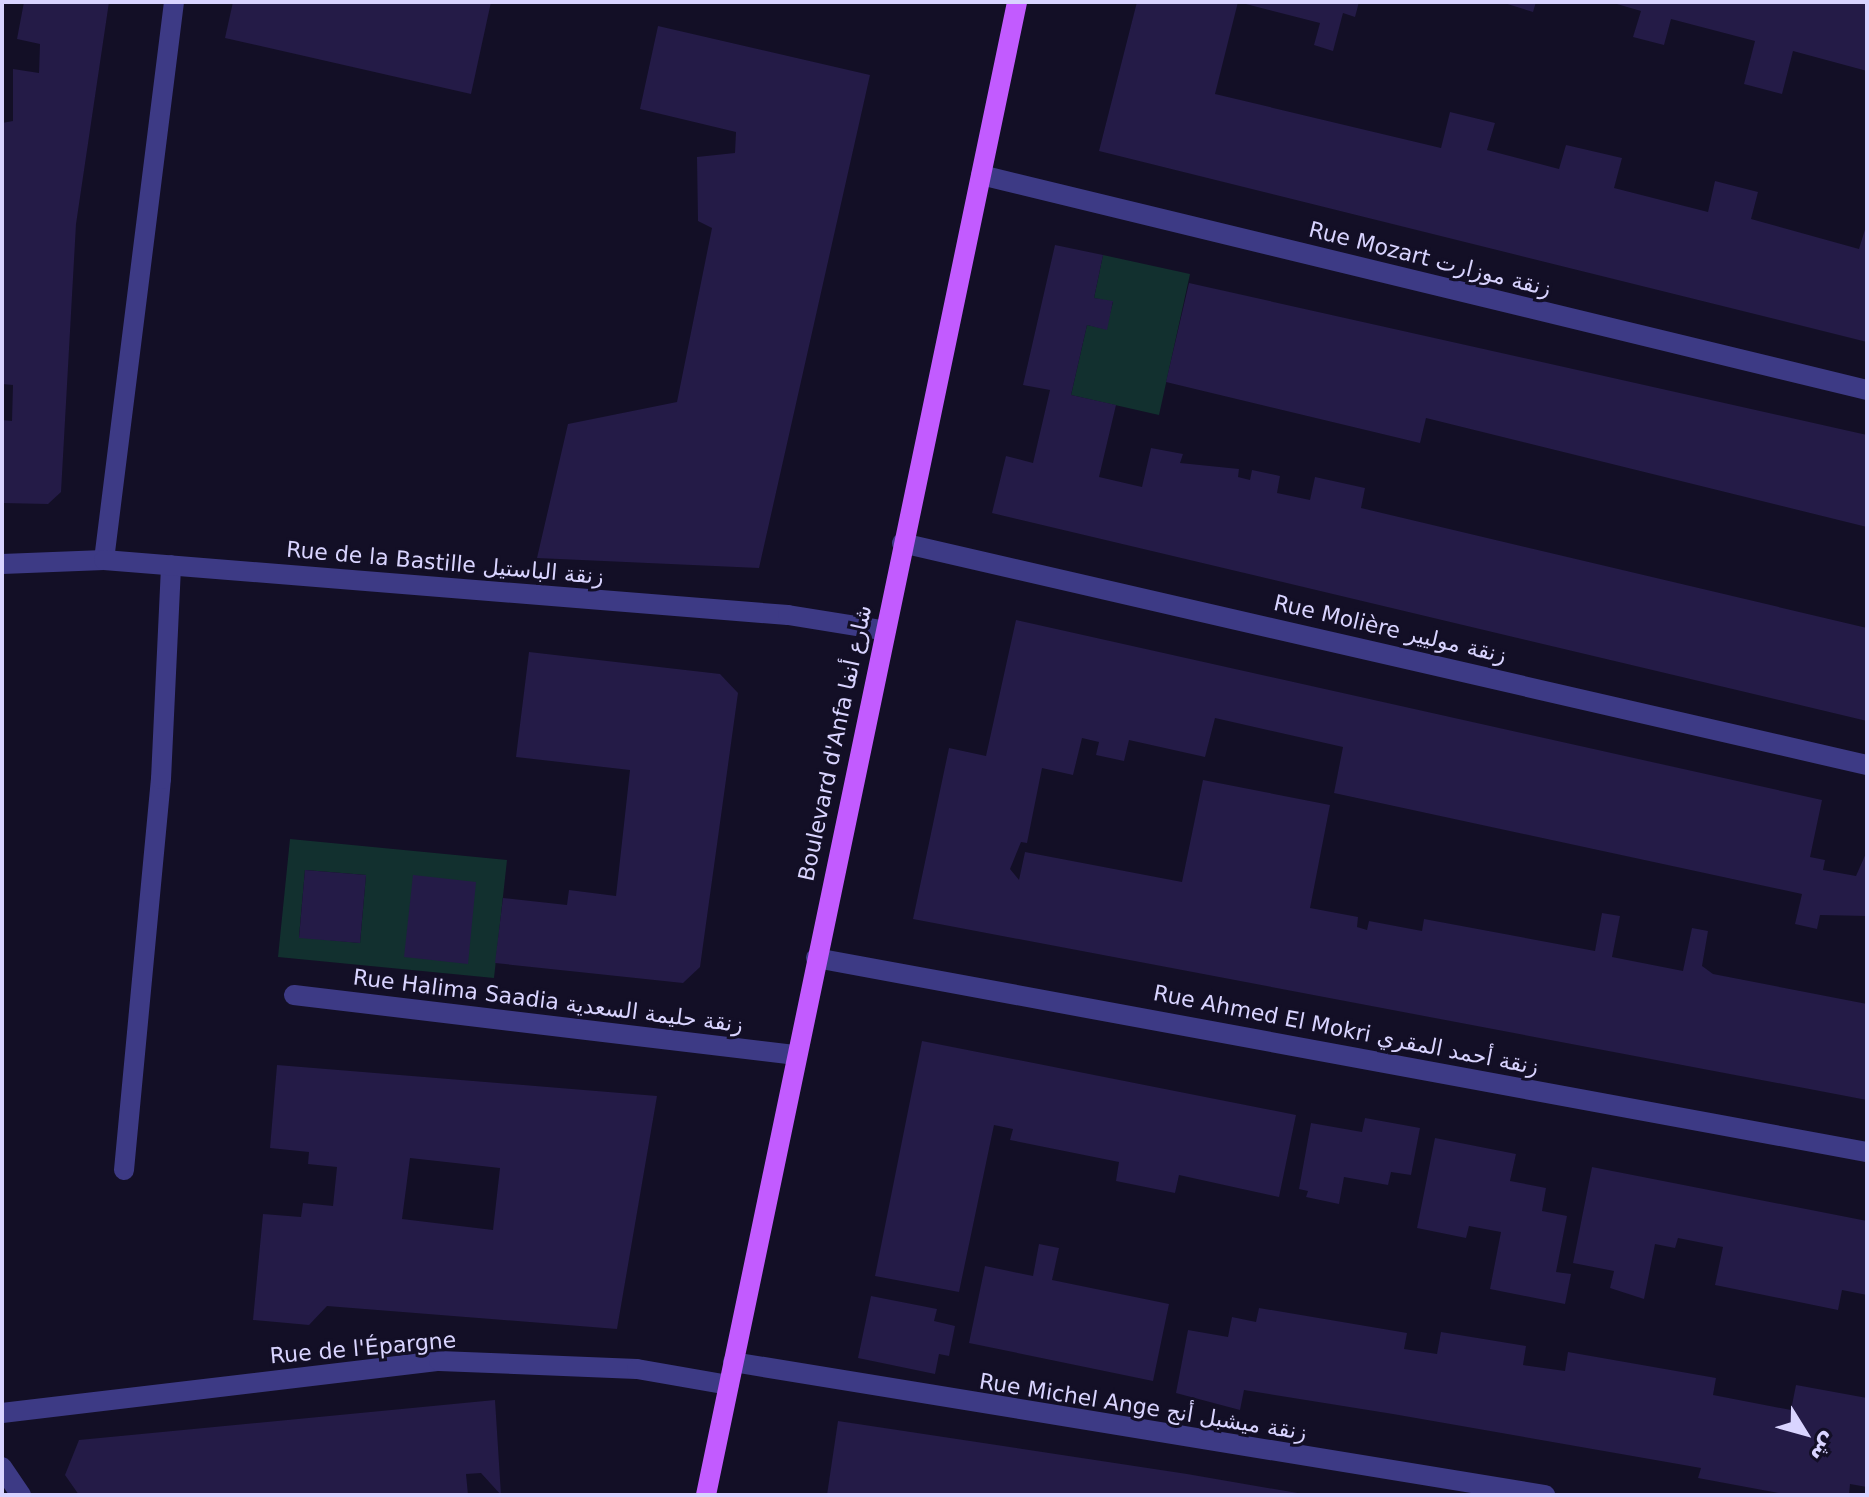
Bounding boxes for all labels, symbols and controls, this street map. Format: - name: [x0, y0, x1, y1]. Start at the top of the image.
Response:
- street label: Rue Mozart زنقة موزارت: [1306, 216, 1554, 302]
- street label: Rue de la Bastille زنقة الباستيل: [285, 536, 605, 590]
- street label: Rue Molière زنقة موليير: [1271, 589, 1509, 669]
- street label: Boulevard d'Anfa شارع أنفا: [793, 603, 877, 883]
- street label: Rue Halima Saadia زنقة حليمة السعدية: [352, 964, 744, 1038]
- street label: Rue Ahmed El Mokri زنقة أحمد المقري: [1151, 980, 1541, 1080]
- street label: Rue de l'Épargne: [269, 1327, 457, 1369]
- street label: Rue Michel Ange زنقة ميشبل أنج: [977, 1368, 1309, 1446]
- north arrow: [1765, 1393, 1845, 1473]
- text: ش: [1805, 1428, 1844, 1467]

